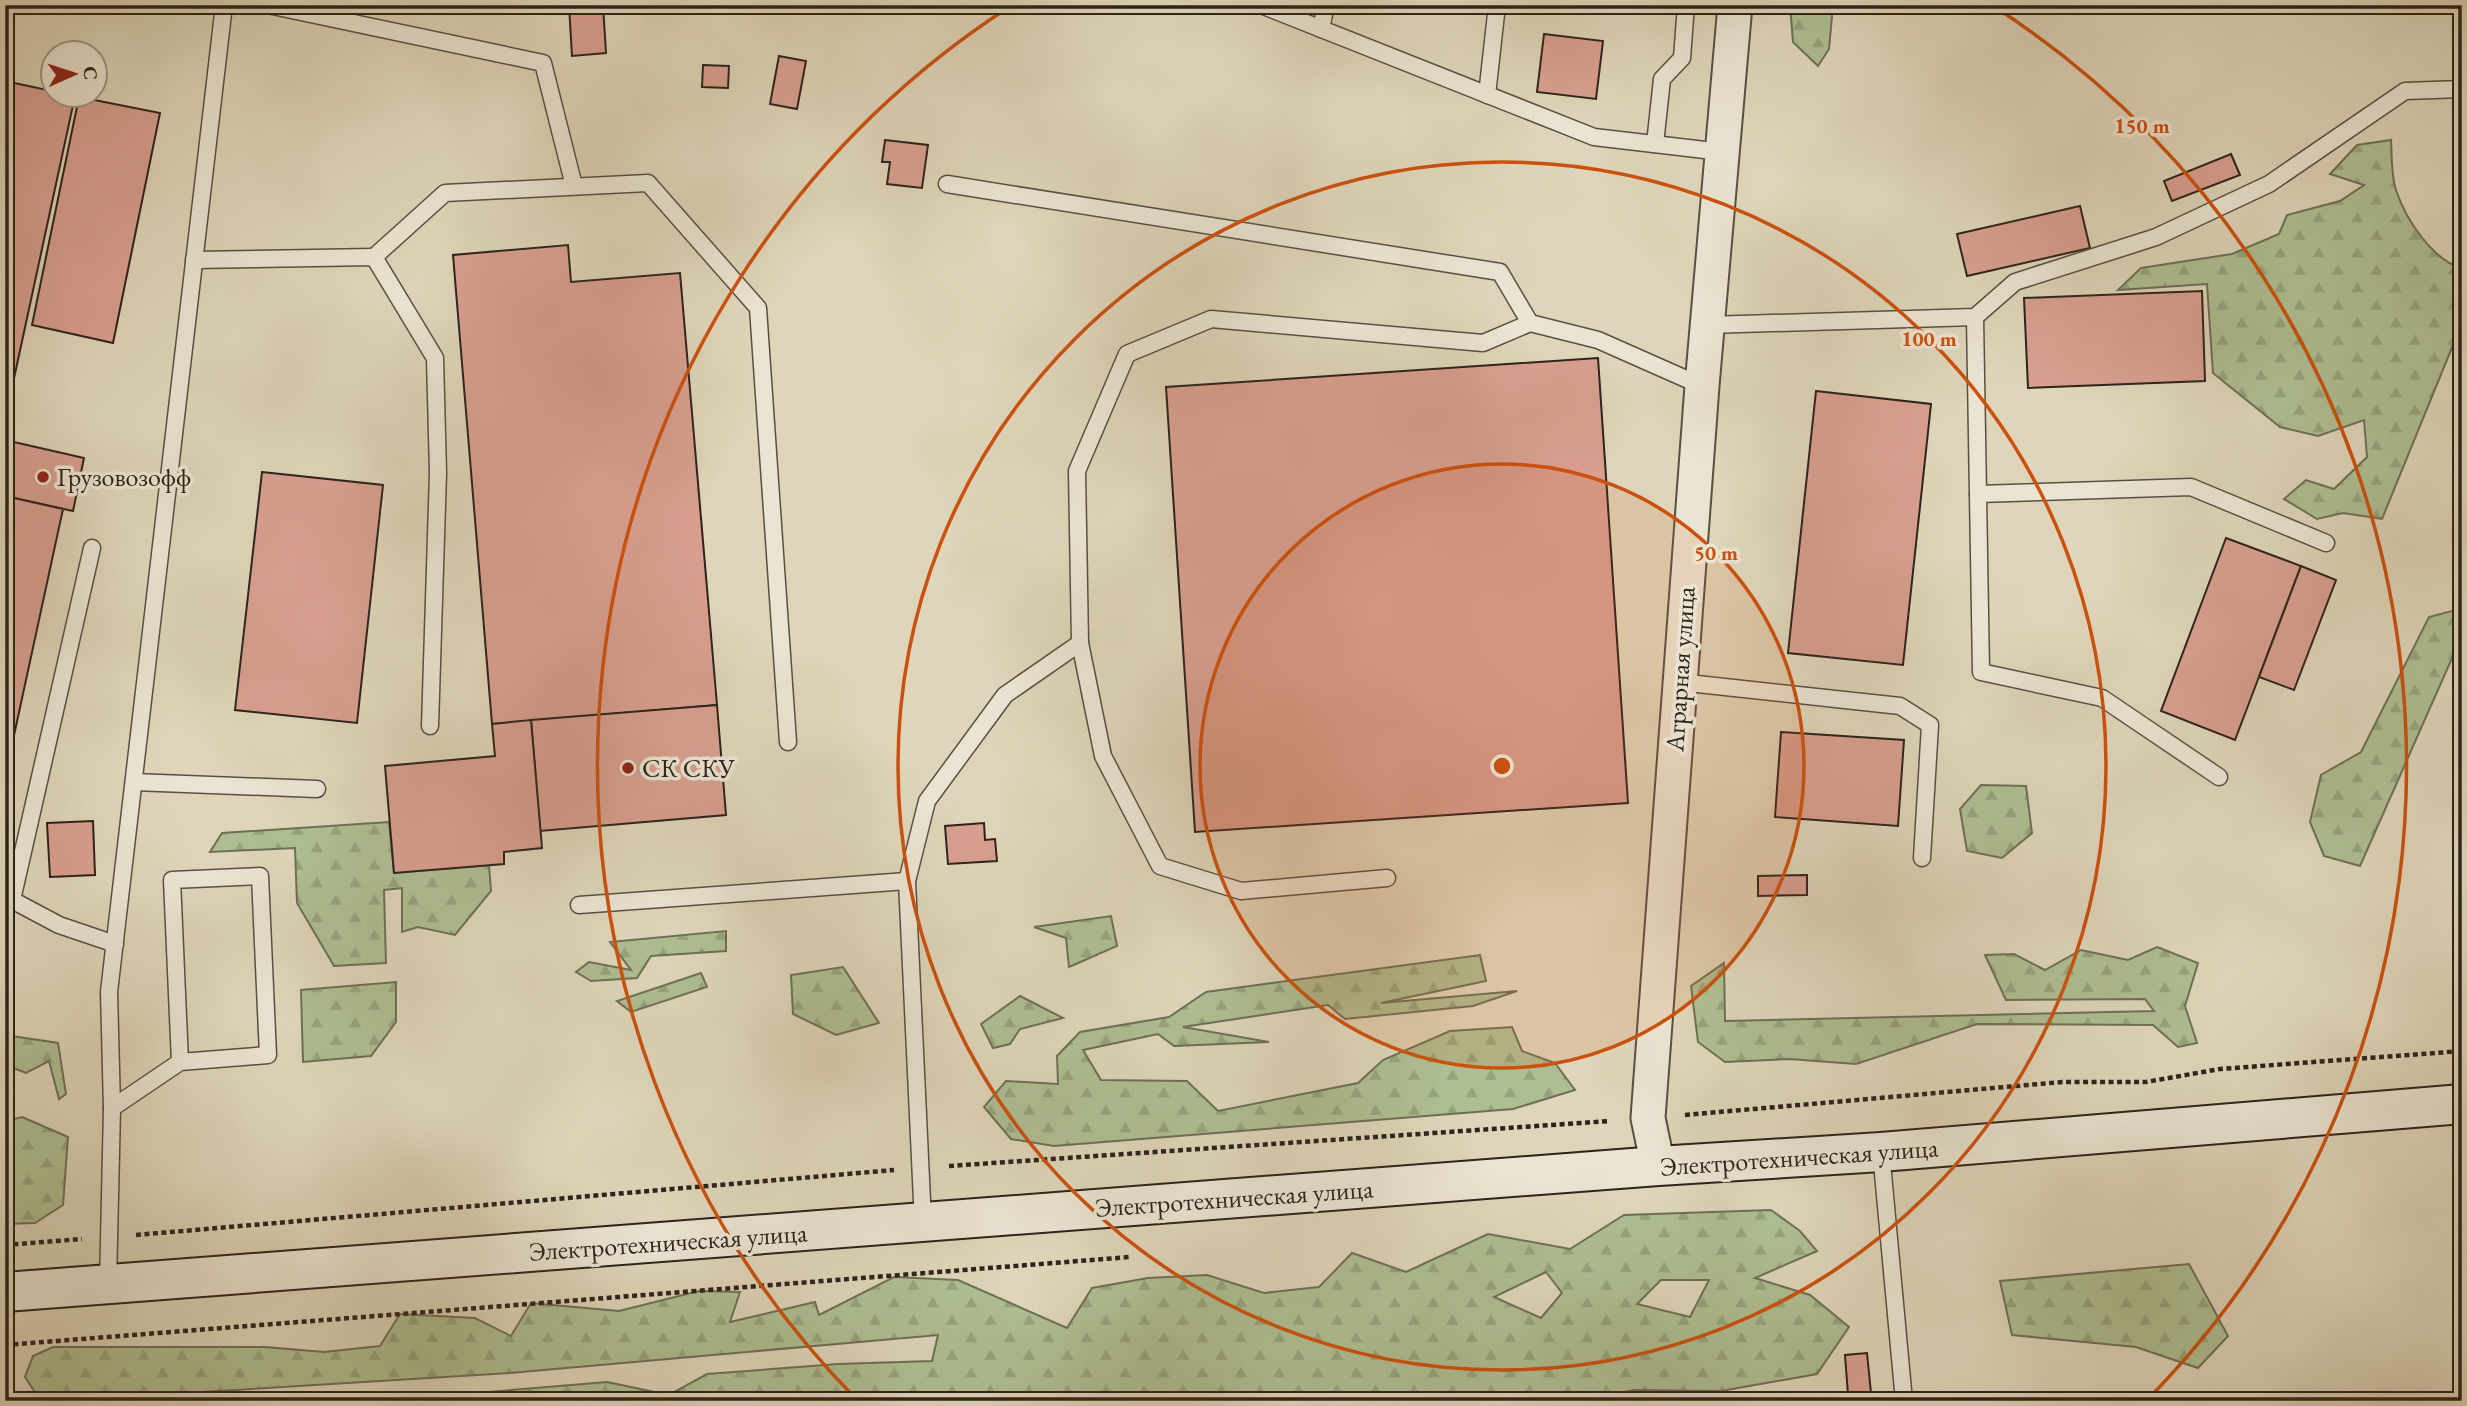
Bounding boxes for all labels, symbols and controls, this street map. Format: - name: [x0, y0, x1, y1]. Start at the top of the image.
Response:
- north arrow: [38, 38, 108, 108]
- text: С: [78, 66, 103, 81]
- text: 150 m: [2114, 112, 2170, 139]
- text: 100 m: [1901, 325, 1957, 352]
- place label: Грузовозофф: [57, 460, 191, 494]
- marker: Грузовозофф: [35, 469, 51, 485]
- text: 50 m: [1694, 539, 1738, 566]
- street label: Аграрная улица: [1657, 585, 1703, 754]
- place label: СК СКУ: [642, 751, 735, 785]
- centre of rings: [1490, 754, 1514, 778]
- marker: СК СКУ: [620, 760, 636, 776]
- street label: Электротехническая улица: [1659, 1130, 1940, 1184]
- street label: Электротехническая улица: [1094, 1171, 1375, 1225]
- street label: Электротехническая улица: [528, 1215, 809, 1269]

